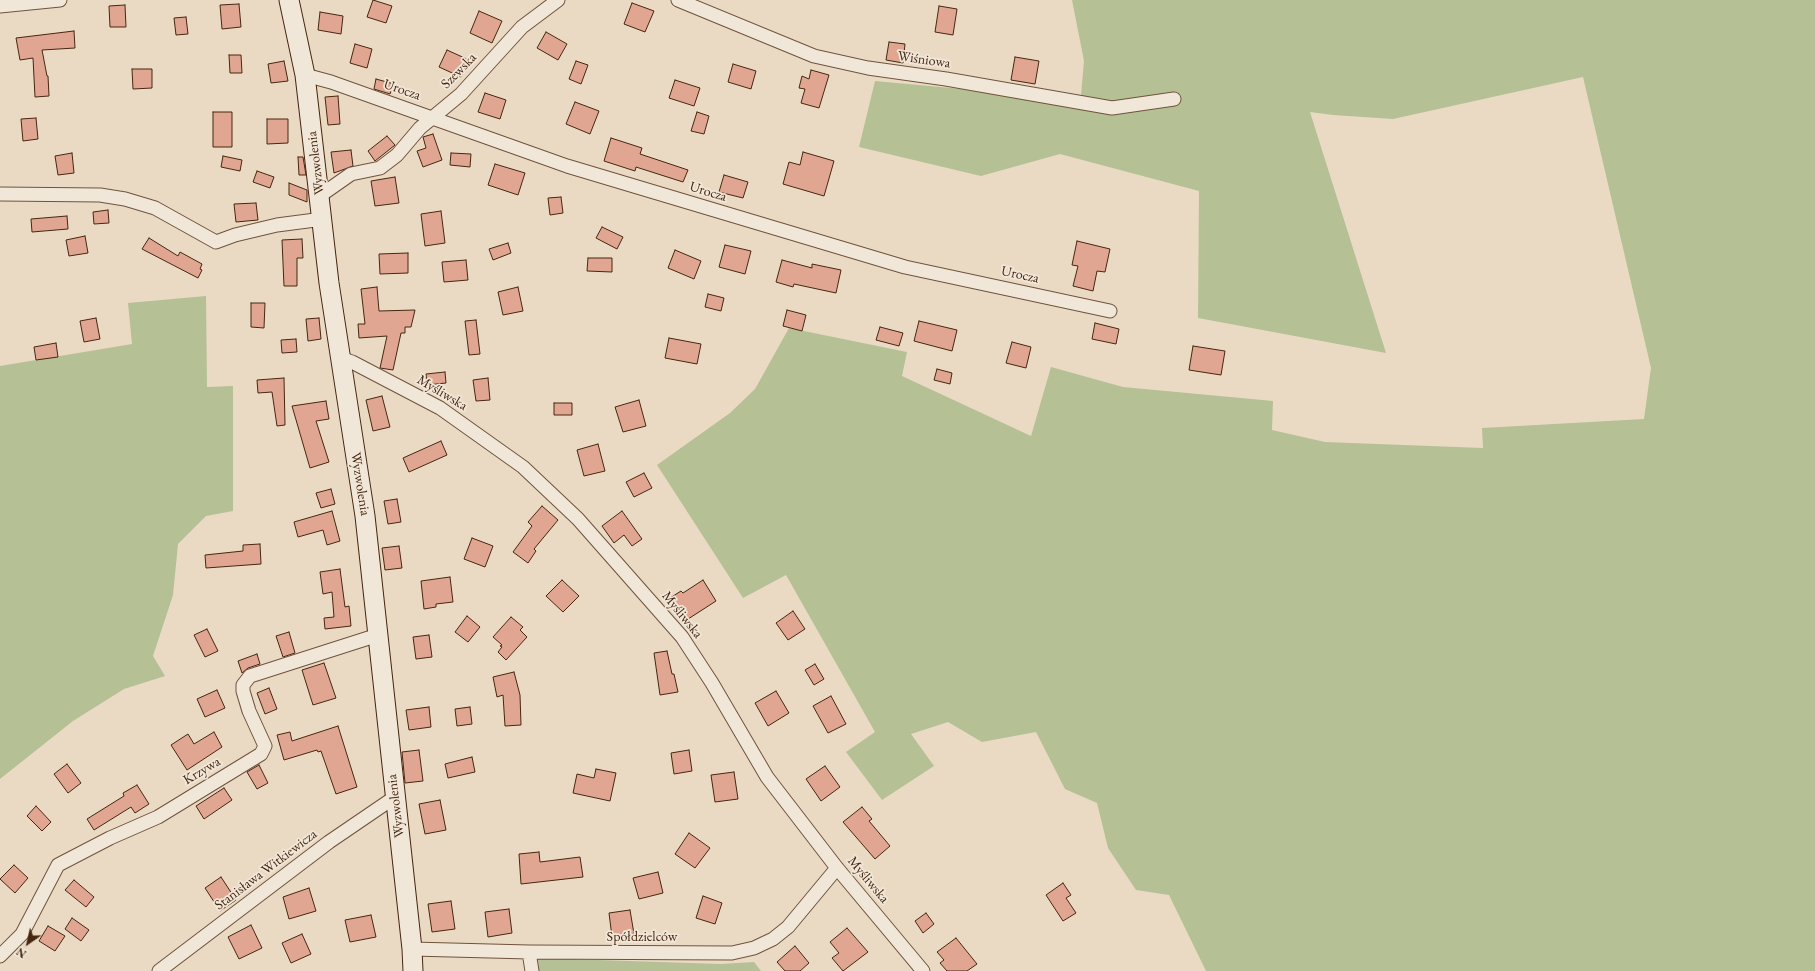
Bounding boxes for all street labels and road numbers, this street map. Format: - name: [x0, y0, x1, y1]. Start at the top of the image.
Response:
- street label: Wiśniowa: [897, 48, 951, 72]
- street label: Szewska: [438, 50, 480, 92]
- street label: Urocza: [381, 76, 423, 104]
- street label: Wyzwolenia: [304, 130, 328, 196]
- street label: Urocza: [687, 178, 729, 206]
- street label: Urocza: [1000, 263, 1040, 287]
- street label: Myśliwska: [414, 371, 470, 415]
- street label: Wyzwolenia: [347, 451, 373, 517]
- street label: Myśliwska: [658, 588, 706, 642]
- street label: Krzywa: [180, 753, 224, 789]
- street label: Wyzwolenia: [384, 773, 408, 839]
- street label: Stanisława Witkiewicza: [211, 826, 321, 914]
- street label: Myśliwska: [844, 853, 892, 907]
- street label: Spółdzielców: [607, 929, 677, 945]

